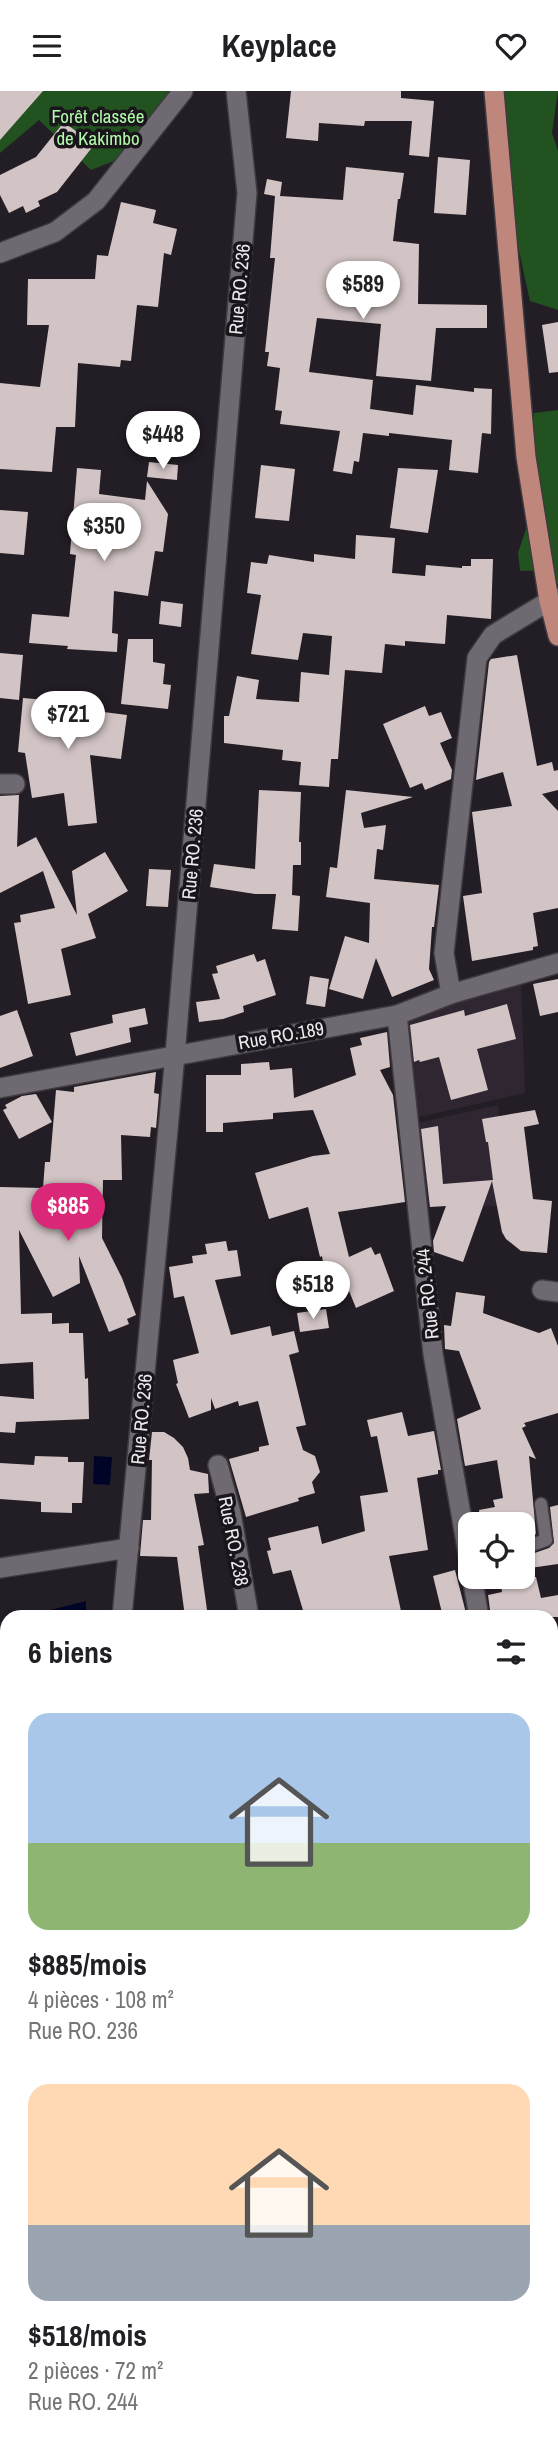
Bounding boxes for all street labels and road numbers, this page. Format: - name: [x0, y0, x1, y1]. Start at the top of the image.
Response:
- street label: Rue RO. 236: [222, 243, 256, 335]
- street label: Rue RO. 236: [175, 808, 209, 900]
- street label: Rue RO.189: [236, 1015, 326, 1055]
- street label: Rue RO. 244: [409, 1247, 445, 1341]
- street label: Rue RO. 236: [124, 1373, 158, 1465]
- street label: Rue RO. 238: [213, 1494, 255, 1588]

